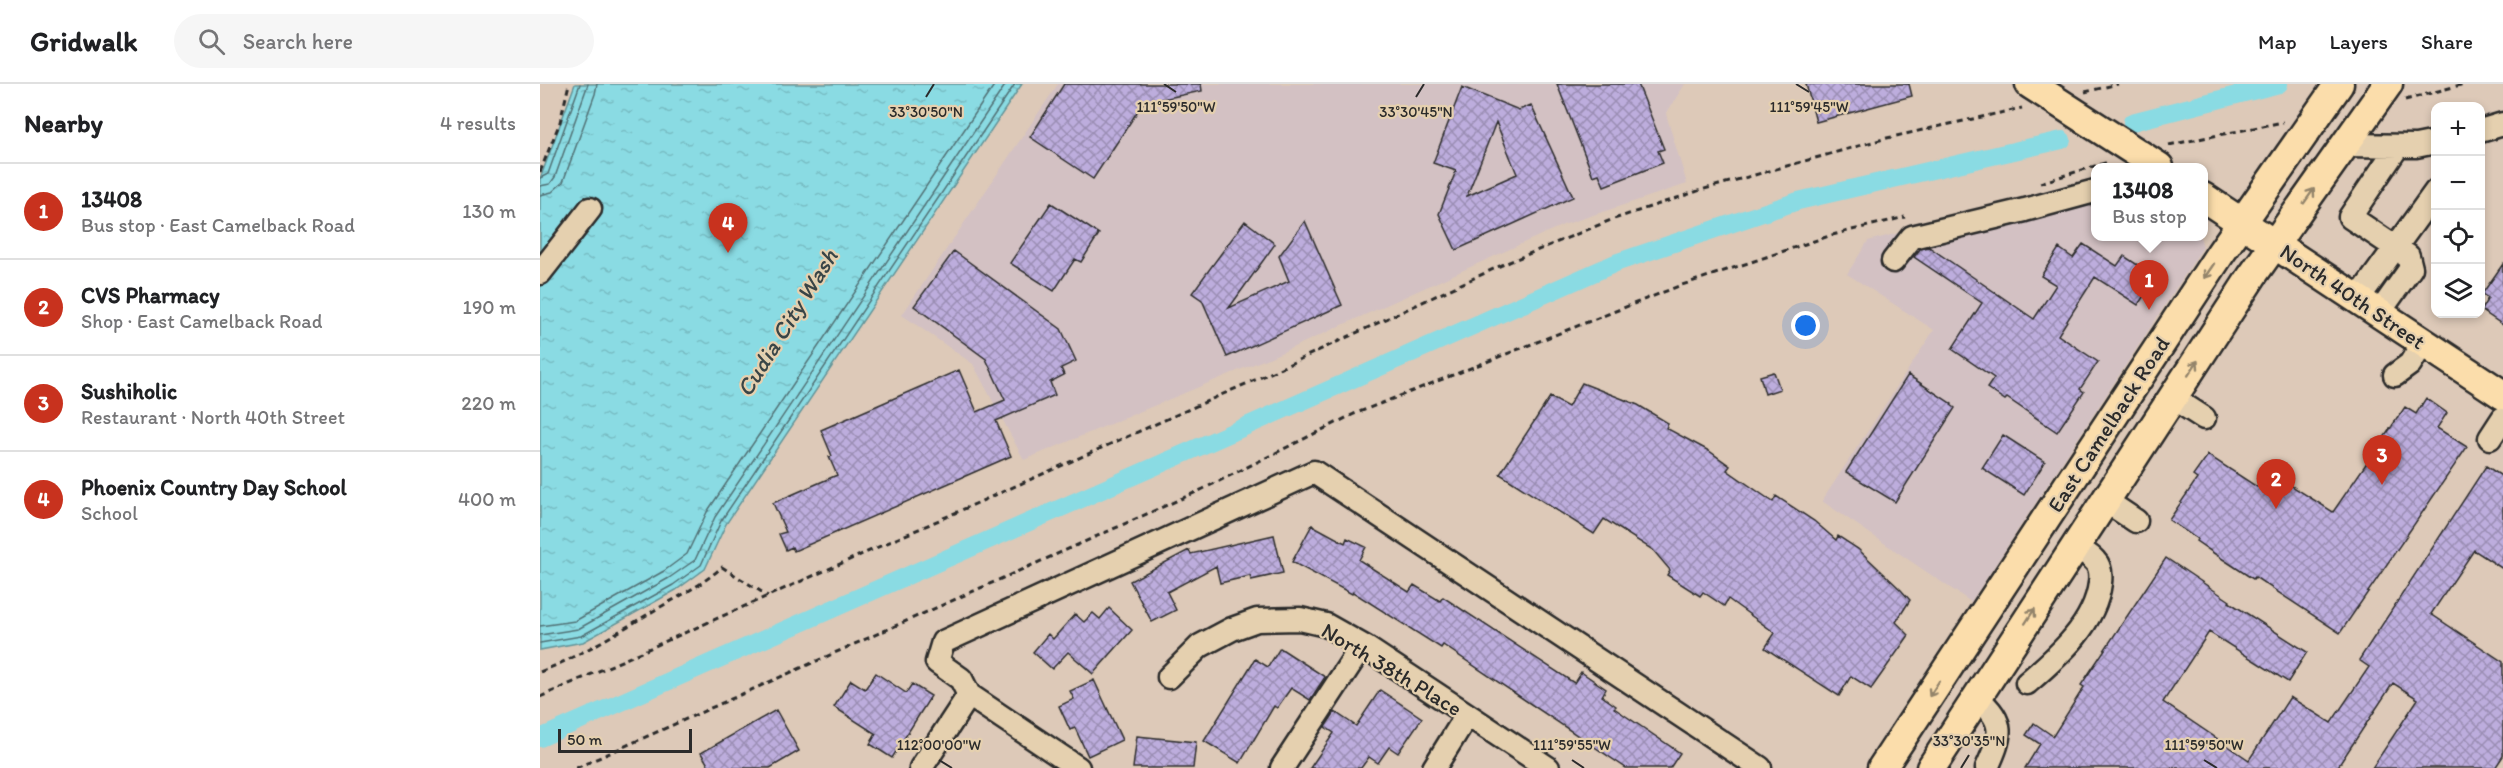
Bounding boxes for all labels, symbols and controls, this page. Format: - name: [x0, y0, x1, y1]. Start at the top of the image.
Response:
- search box: [174, 14, 594, 68]
- text: Gridwalk: [30, 24, 138, 58]
- icon: search: [195, 25, 228, 58]
- text: Search here: [243, 28, 353, 55]
- text: Map: [2258, 29, 2297, 54]
- text: Layers: [2330, 29, 2388, 54]
- text: Share: [2421, 29, 2473, 54]
- text: 111°59'50"W: [1136, 98, 1216, 116]
- text: 111°59'45"W: [1769, 98, 1849, 116]
- map controls: [2431, 102, 2485, 318]
- button: +: [2431, 102, 2485, 156]
- text: 33°30'50"N: [889, 103, 963, 121]
- text: 33°30'45"N: [1379, 103, 1453, 121]
- text: Nearby: [24, 107, 103, 139]
- text: 4 results: [440, 111, 516, 135]
- button: −: [2431, 156, 2485, 210]
- popup: [2091, 163, 2208, 241]
- text: 13408: [2112, 177, 2173, 204]
- text: 13408: [81, 186, 142, 213]
- one-way arrow: [2303, 189, 2315, 205]
- text: 1: [39, 199, 48, 223]
- text: 130 m: [462, 199, 516, 223]
- pin: 4: [708, 204, 747, 253]
- text: Bus stop: [2112, 204, 2187, 228]
- button: locate: [2431, 210, 2485, 264]
- text: Bus stop · East Camelback Road: [81, 213, 355, 237]
- street label: North 40th Street: [2275, 238, 2431, 355]
- water label: Cudia City Wash: [730, 243, 844, 402]
- pin: 1: [2130, 260, 2168, 310]
- one-way arrow: [2203, 263, 2215, 279]
- button: layers: [2431, 264, 2485, 318]
- text: CVS Pharmacy: [81, 282, 220, 309]
- text: 2: [38, 295, 49, 319]
- text: 190 m: [463, 295, 516, 319]
- text: Shop · East Camelback Road: [81, 309, 322, 333]
- your location: [1791, 311, 1820, 340]
- street label: East Camelback Road: [2042, 331, 2175, 517]
- one-way arrow: [2187, 360, 2199, 376]
- text: Sushiholic: [81, 378, 177, 405]
- text: 3: [38, 391, 49, 415]
- text: 220 m: [461, 391, 516, 415]
- text: Restaurant · North 40th Street: [81, 405, 345, 429]
- pin: 3: [2362, 436, 2402, 485]
- pin: 2: [2256, 460, 2296, 509]
- text: Phoenix Country Day School: [81, 474, 347, 501]
- text: 4: [37, 487, 50, 511]
- text: 400 m: [458, 487, 516, 511]
- text: School: [81, 501, 138, 525]
- one-way arrow: [2024, 608, 2037, 625]
- street label: North 38th Place: [1317, 617, 1467, 722]
- one-way arrow: [1927, 680, 1939, 697]
- scale bar: [558, 726, 692, 754]
- text: 50 m: [567, 730, 602, 749]
- text: 33°30'35"N: [1933, 732, 2005, 750]
- text: 112°00'00"W: [897, 736, 981, 754]
- text: 111°59'55"W: [1533, 736, 1611, 754]
- text: 111°59'50"W: [2164, 736, 2244, 754]

